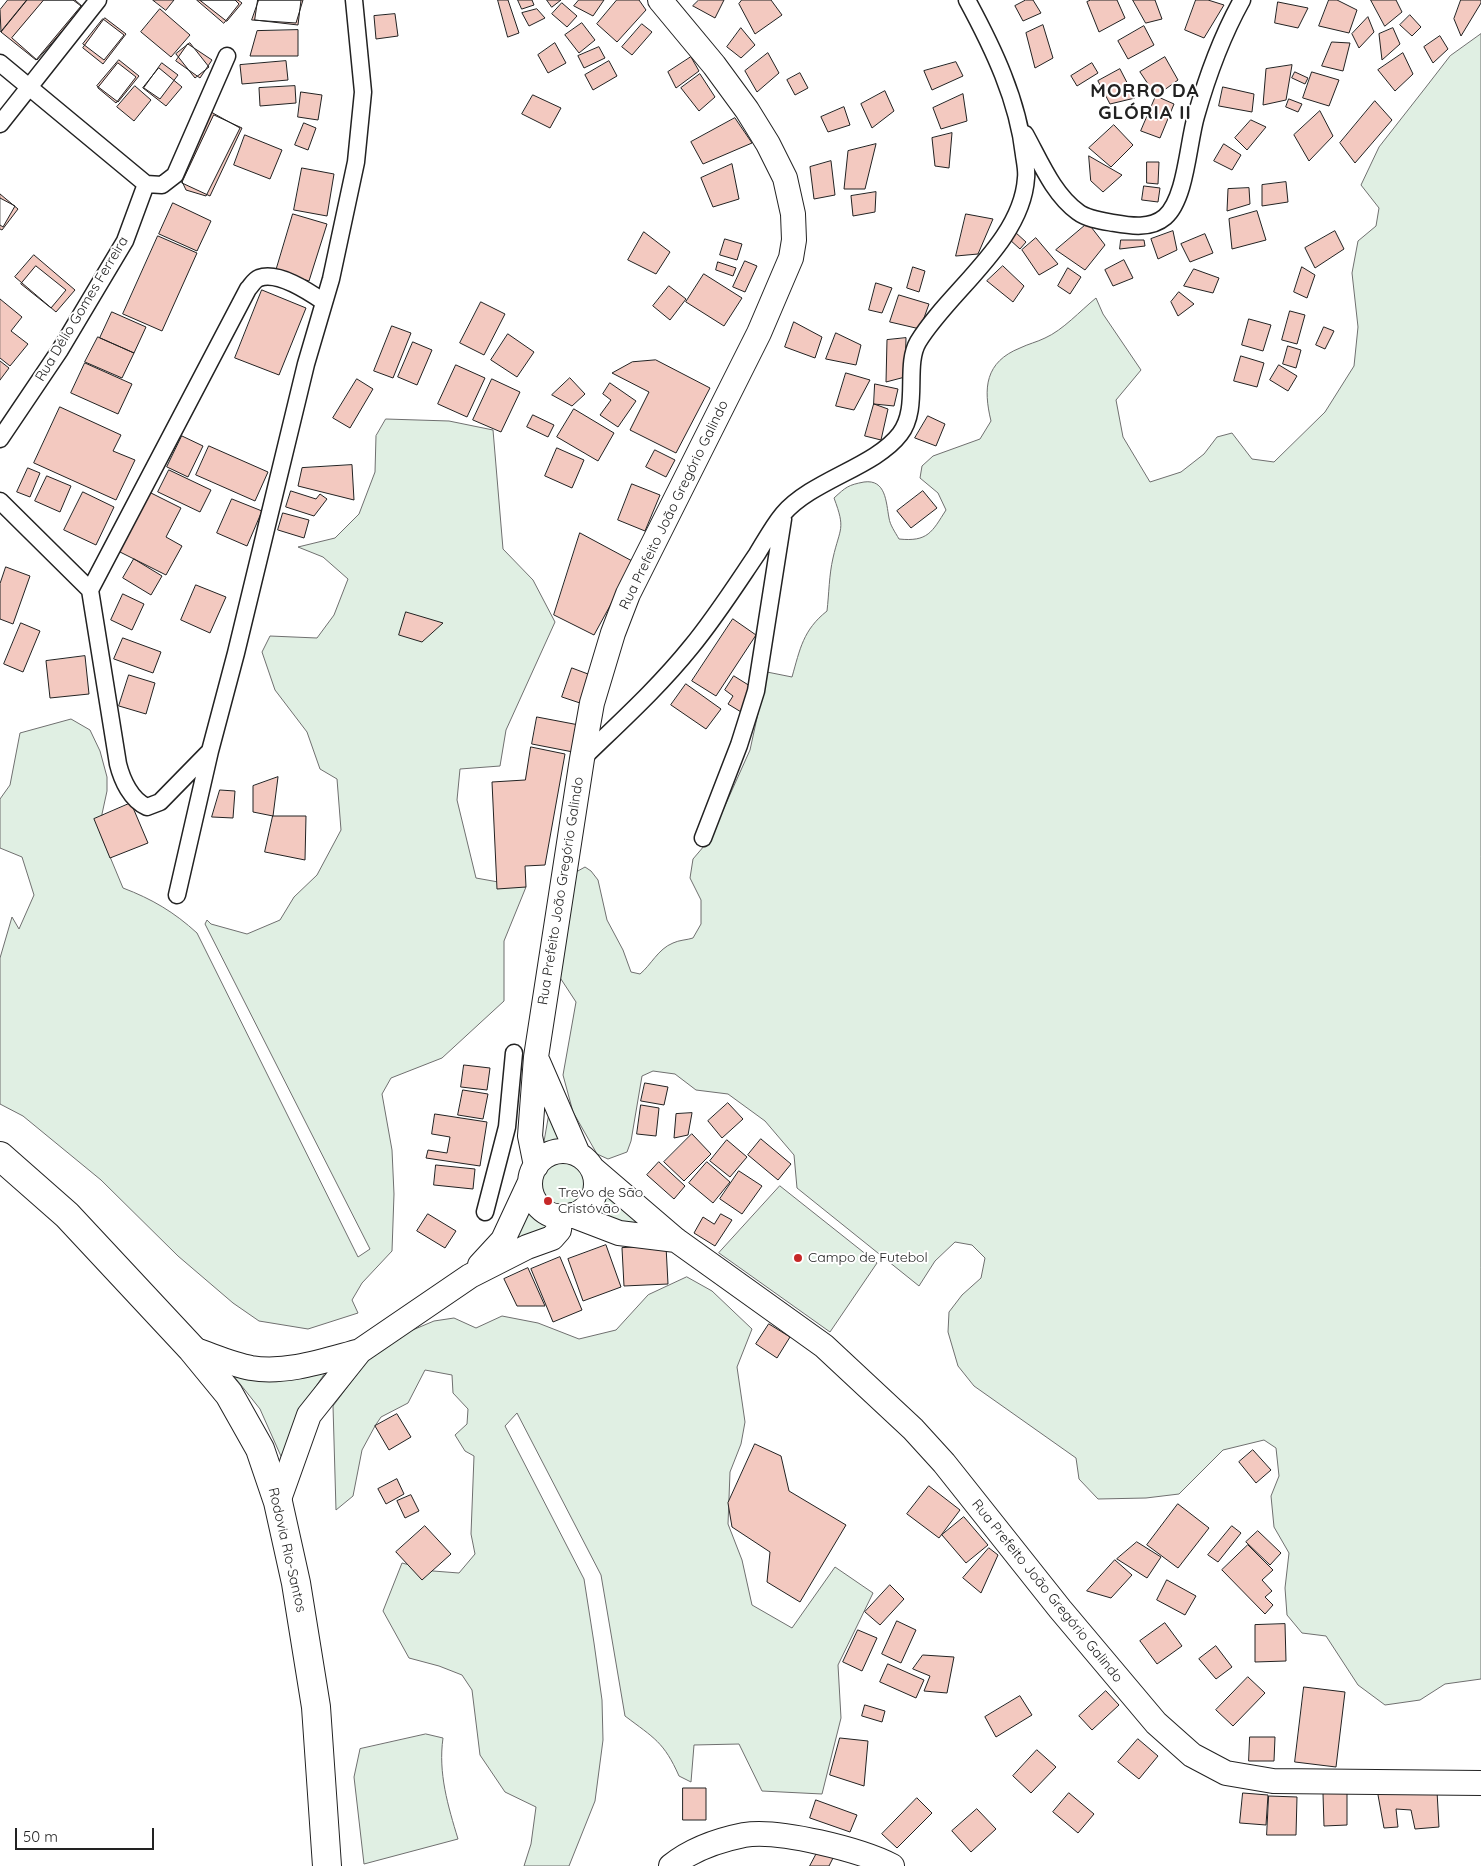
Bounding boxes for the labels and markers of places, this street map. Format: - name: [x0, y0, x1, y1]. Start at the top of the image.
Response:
- place label: Trevo de São Cristóvão: [558, 1185, 643, 1218]
- marker: Trevo de São Cristóvão: [542, 1195, 554, 1207]
- place label: Campo de Futebol: [808, 1250, 928, 1266]
- marker: Campo de Futebol: [792, 1252, 804, 1264]

